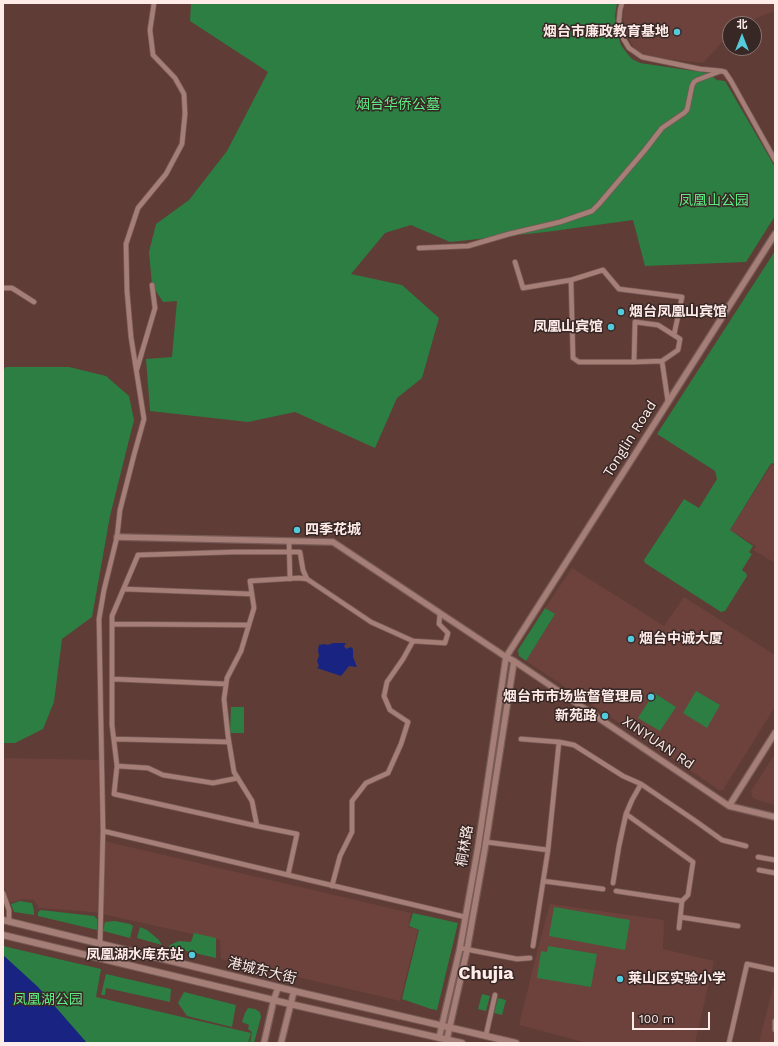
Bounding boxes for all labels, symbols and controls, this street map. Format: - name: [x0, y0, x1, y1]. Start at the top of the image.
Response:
- north arrow: [722, 16, 762, 56]
- text: 北: [737, 18, 748, 31]
- place label: 烟台市廉政教育基地: [543, 24, 669, 40]
- marker: 烟台市廉政教育基地: [672, 27, 682, 37]
- park label: 烟台华侨公墓: [356, 97, 440, 113]
- park label: 凤凰山公园: [679, 193, 749, 209]
- place label: 烟台凤凰山宾馆: [629, 304, 727, 320]
- marker: 烟台凤凰山宾馆: [616, 307, 626, 317]
- place label: 凤凰山宾馆: [533, 319, 603, 335]
- marker: 凤凰山宾馆: [606, 322, 616, 332]
- street label: Tonglin Road: [600, 398, 660, 480]
- place label: 四季花城: [305, 522, 361, 538]
- marker: 四季花城: [292, 525, 302, 535]
- place label: 烟台中诚大厦: [639, 631, 723, 647]
- marker: 烟台中诚大厦: [626, 634, 636, 644]
- place label: 烟台市市场监督管理局: [503, 689, 643, 705]
- marker: 烟台市市场监督管理局: [646, 692, 656, 702]
- place label: 新苑路: [555, 708, 597, 724]
- marker: 新苑路: [600, 711, 610, 721]
- street label: XINYUAN Rd: [619, 713, 697, 773]
- street label: 桐林路: [453, 824, 477, 868]
- place label: 凤凰湖水库东站: [86, 947, 184, 963]
- marker: 凤凰湖水库东站: [187, 950, 197, 960]
- street label: 港城东大街: [226, 954, 298, 988]
- district label: Chujia: [458, 963, 514, 985]
- place label: 莱山区实验小学: [628, 971, 726, 987]
- marker: 莱山区实验小学: [615, 974, 625, 984]
- park label: 凤凰湖公园: [13, 992, 83, 1008]
- scale bar: [634, 1004, 712, 1030]
- text: 100 m: [639, 1012, 674, 1026]

